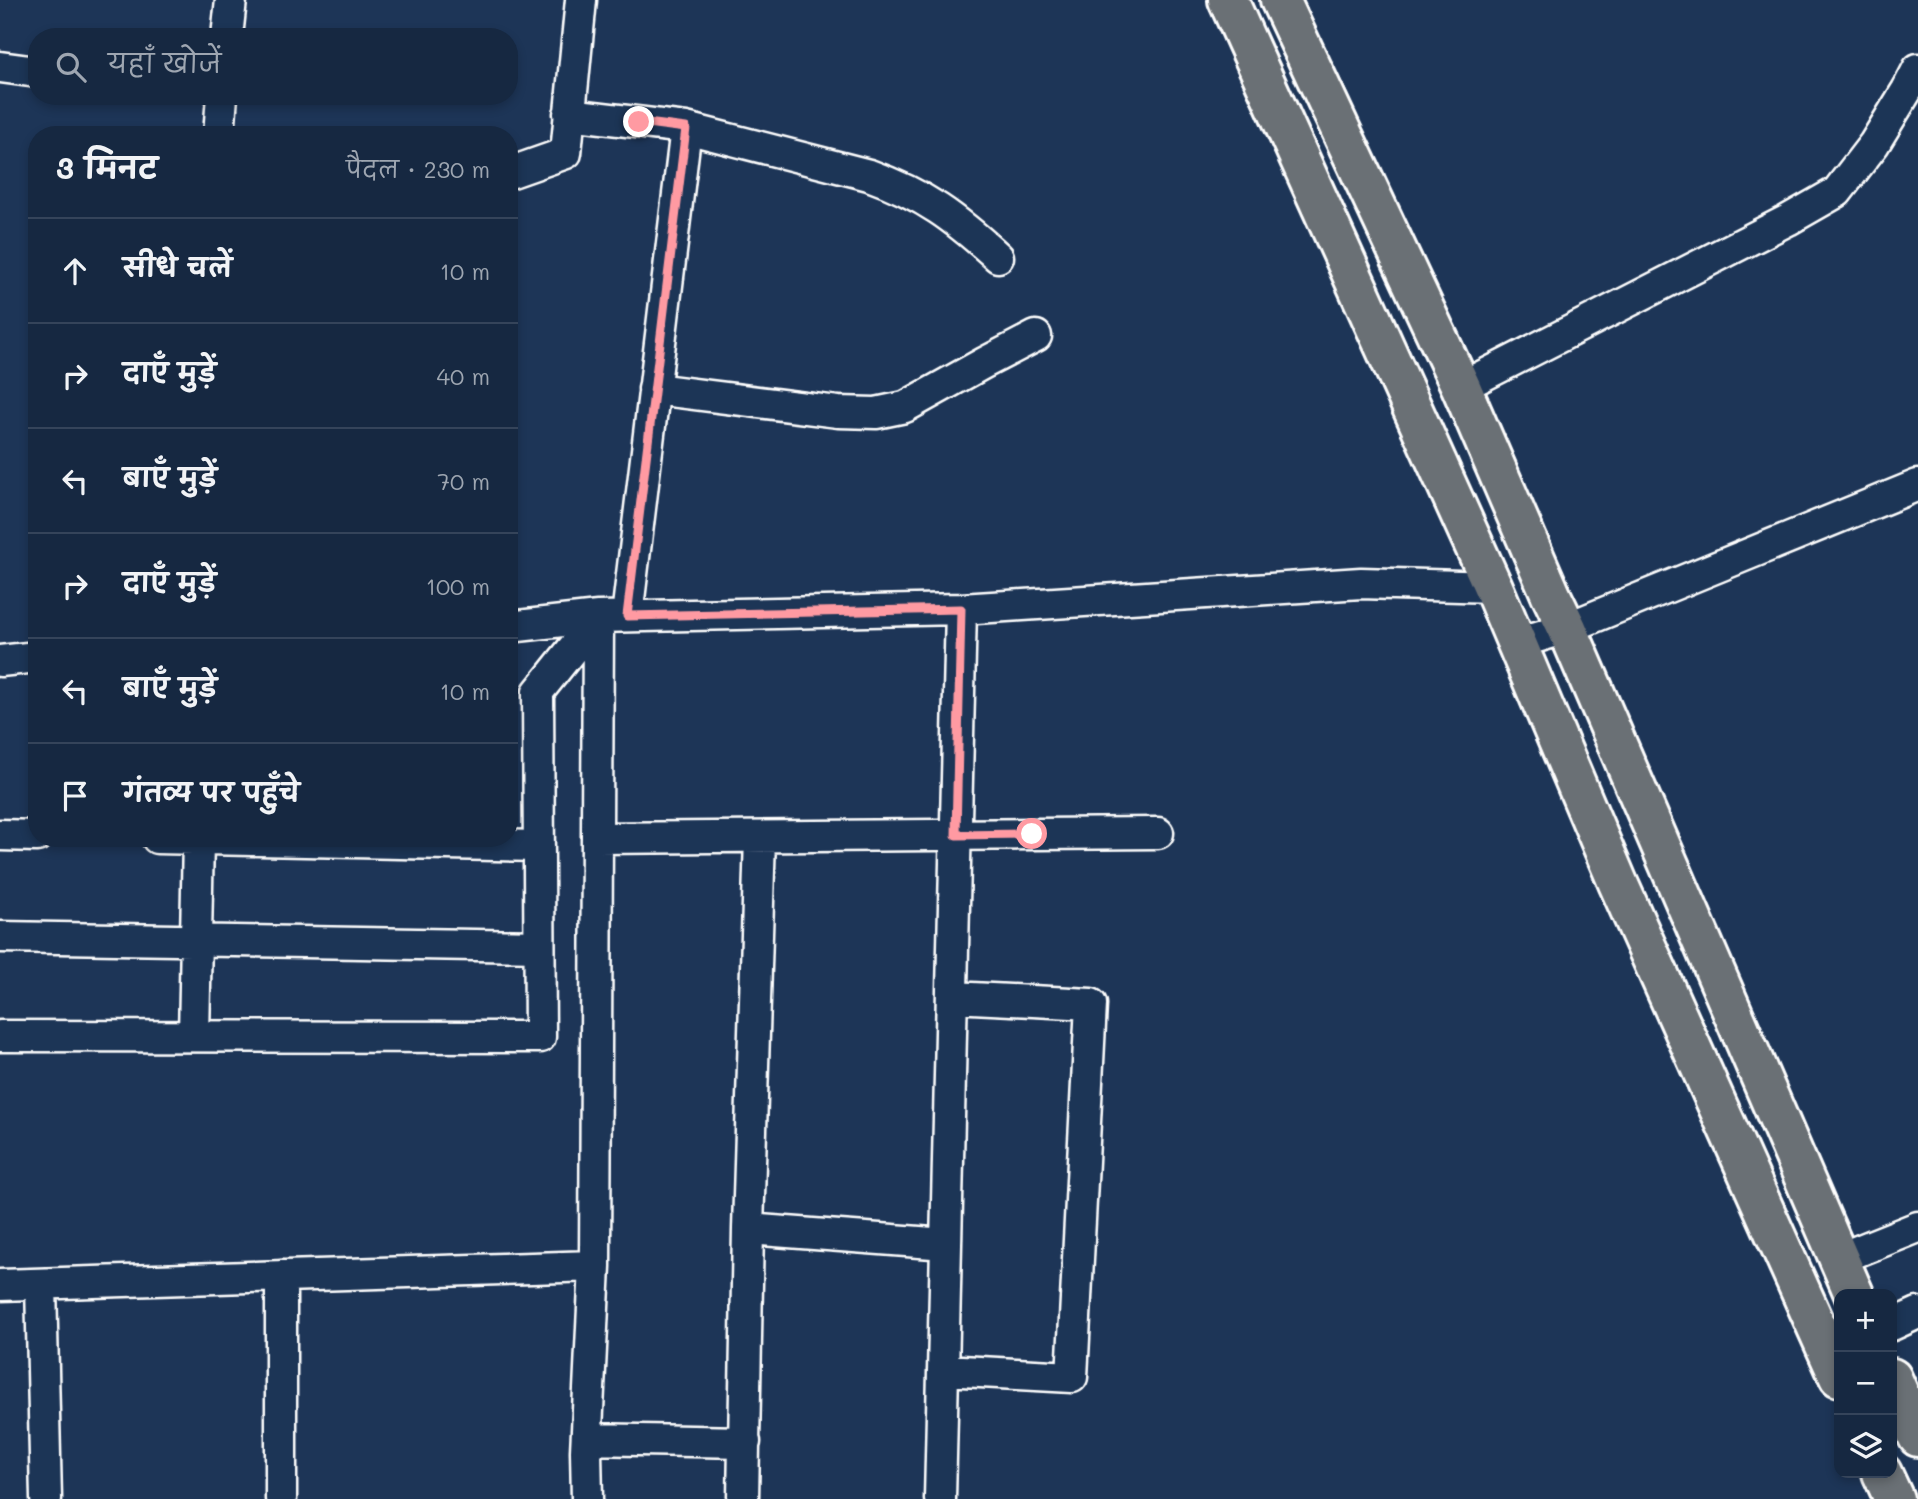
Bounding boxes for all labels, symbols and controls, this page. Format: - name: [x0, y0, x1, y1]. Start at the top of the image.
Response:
- search box: [28, 28, 518, 105]
- text: यहाँ खोजें: [108, 46, 221, 80]
- icon: search: [52, 48, 90, 86]
- route end: [623, 106, 654, 137]
- text: 3 मिनट: [56, 147, 158, 187]
- text: पैदल · 230 m: [346, 154, 490, 184]
- text: सीधे चलें: [123, 250, 232, 284]
- icon: ahead: [56, 252, 94, 290]
- text: 10 m: [440, 256, 490, 286]
- text: दाएँ मुड़ें: [123, 355, 216, 389]
- icon: right: [56, 357, 94, 395]
- text: 40 m: [437, 361, 490, 391]
- text: बाएँ मुड़ें: [123, 460, 217, 494]
- icon: left: [56, 462, 94, 500]
- text: 70 m: [437, 466, 490, 496]
- text: दाएँ मुड़ें: [123, 565, 216, 599]
- icon: right: [56, 567, 94, 605]
- text: 100 m: [426, 571, 490, 601]
- text: बाएँ मुड़ें: [123, 670, 217, 704]
- icon: left: [56, 672, 94, 710]
- text: 10 m: [440, 676, 490, 706]
- text: गंतव्य पर पहुँचे: [123, 775, 300, 809]
- icon: arrive: [56, 777, 94, 815]
- route start: [1016, 818, 1047, 849]
- map controls: [1834, 1289, 1897, 1478]
- button: +: [1834, 1289, 1897, 1352]
- button: −: [1834, 1352, 1897, 1415]
- button: layers: [1834, 1415, 1897, 1478]

